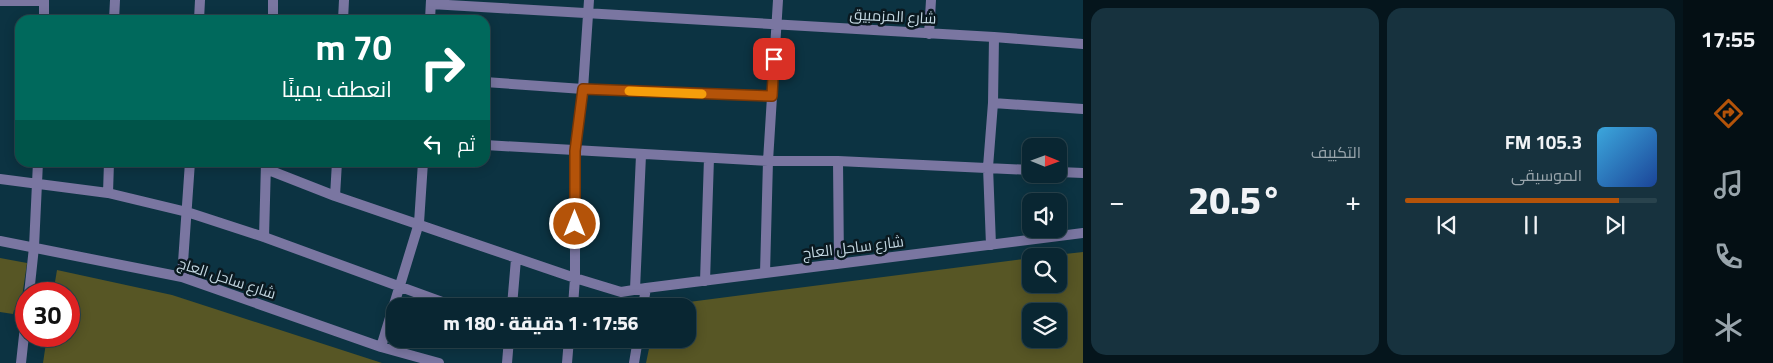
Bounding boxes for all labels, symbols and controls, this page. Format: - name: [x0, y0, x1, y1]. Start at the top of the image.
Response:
- street label: شارع المزمبيق: [849, 0, 937, 33]
- text: 70 m: [316, 14, 392, 80]
- text: 17:55: [1701, 18, 1755, 60]
- icon: right: [410, 35, 475, 100]
- pin: [753, 38, 795, 80]
- icon: arrive: [760, 45, 788, 73]
- text: انعطف يمينًا: [282, 68, 392, 110]
- icon: directions: [1711, 96, 1746, 131]
- text: 105.3 FM: [1505, 124, 1582, 160]
- text: ثم: [457, 126, 475, 162]
- icon: left: [419, 130, 447, 158]
- text: التكييف: [1311, 137, 1361, 167]
- north arrow: [1022, 138, 1068, 182]
- map controls: [1022, 138, 1067, 348]
- text: الموسيقى: [1511, 160, 1582, 190]
- text: 20.5°: [1188, 164, 1282, 236]
- icon: music: [1711, 167, 1746, 202]
- text: −: [1109, 175, 1125, 227]
- text: +: [1345, 175, 1361, 227]
- button: sound: [1022, 193, 1067, 238]
- position arrow: [548, 197, 600, 249]
- icon: previous: [1433, 211, 1461, 239]
- icon: pause: [1517, 211, 1545, 239]
- icon: next: [1601, 211, 1629, 239]
- street label: شارع ساحل العاج: [801, 226, 905, 268]
- icon: phone: [1711, 239, 1746, 274]
- street label: شارع ساحل العاج: [174, 248, 280, 308]
- button: search: [1022, 248, 1067, 293]
- speed limit sign: 30: [15, 282, 80, 347]
- button: layers: [1022, 303, 1067, 348]
- text: 17:56 · 1 دقيقة · 180 m: [444, 305, 638, 341]
- icon: climate: [1711, 310, 1746, 345]

